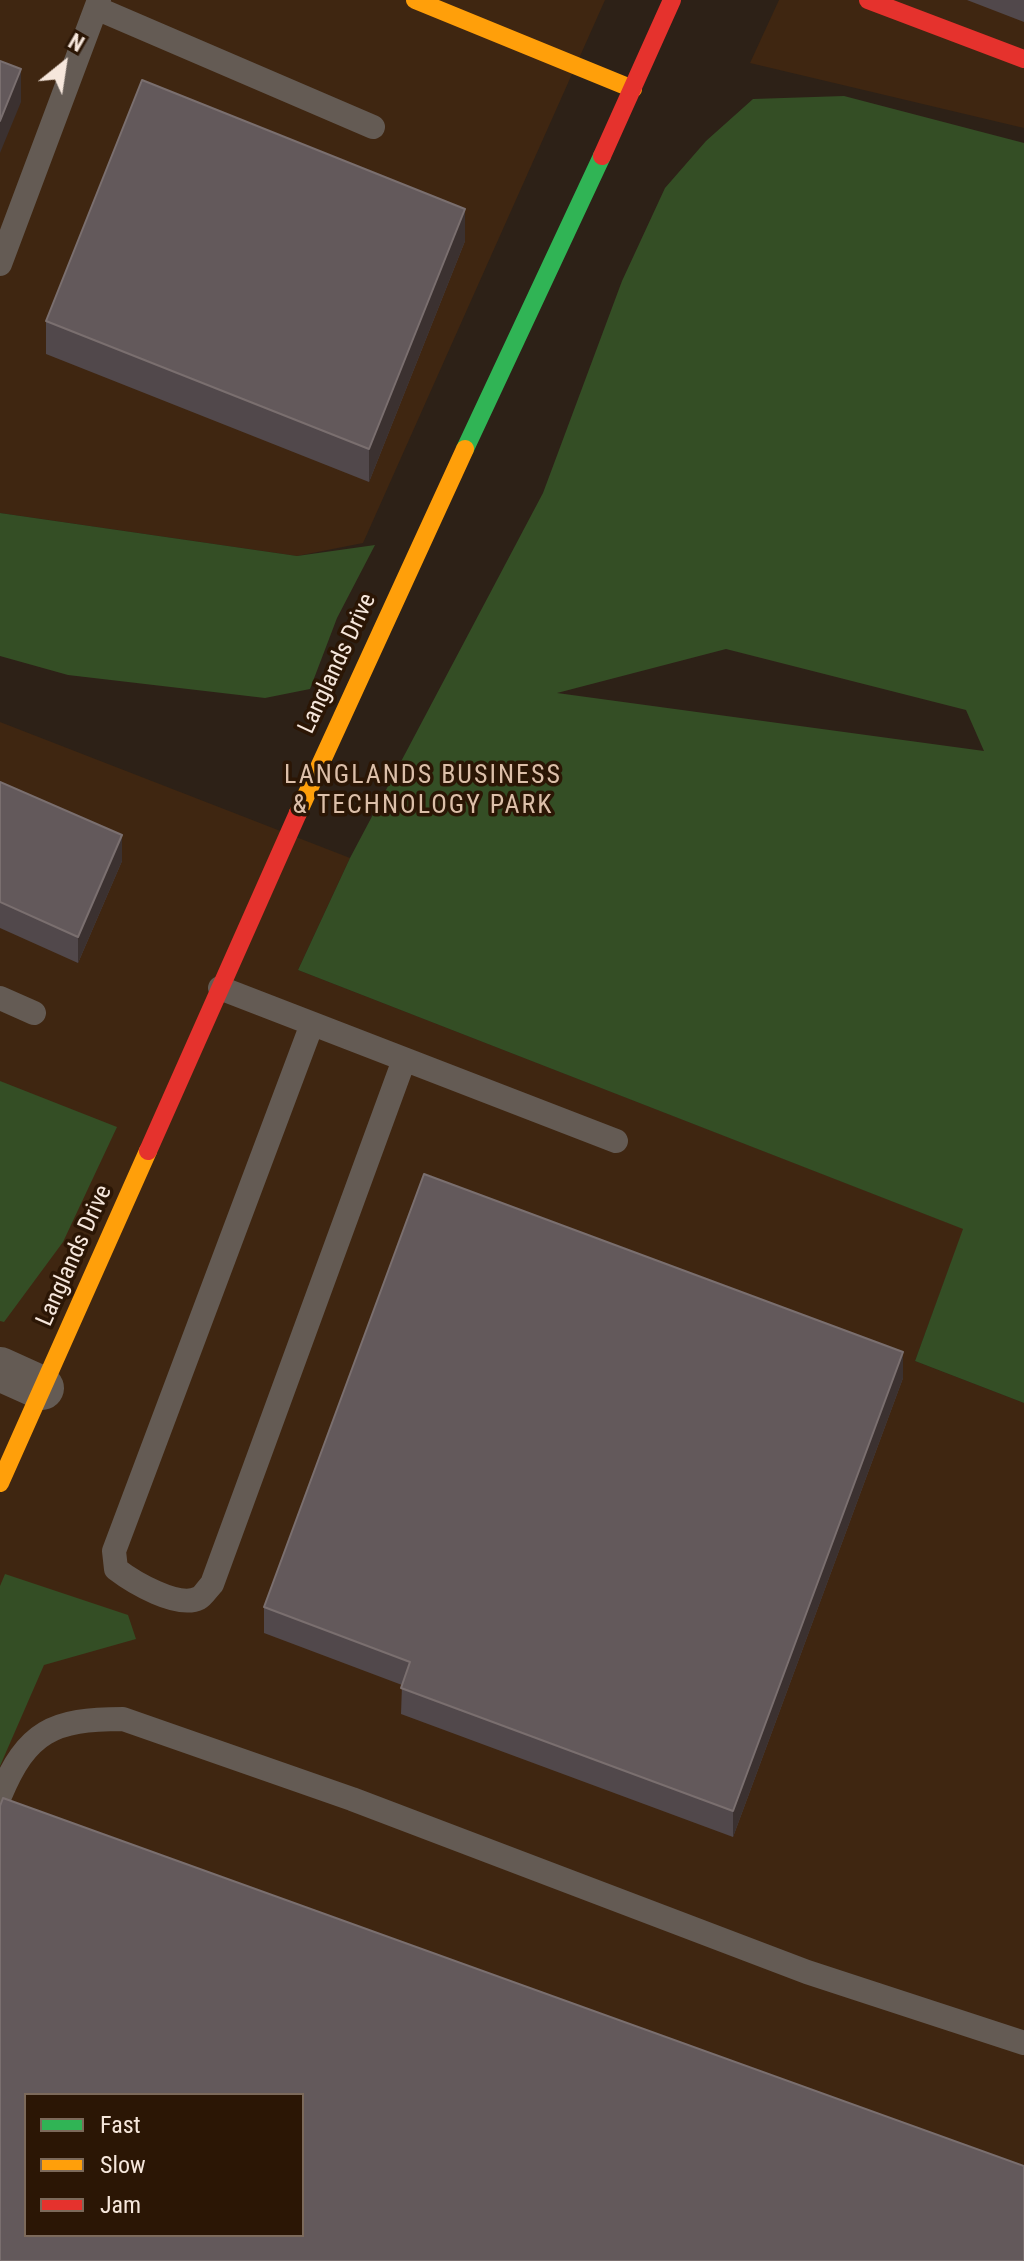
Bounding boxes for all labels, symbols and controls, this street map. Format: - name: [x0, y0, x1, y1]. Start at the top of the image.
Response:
- north arrow: [24, 24, 104, 104]
- text: N: [64, 29, 88, 57]
- street label: Langlands Drive: [293, 589, 383, 739]
- district label: LANGLANDS BUSINESS & TECHNOLOGY PARK: [284, 760, 562, 822]
- street label: Langlands Drive: [31, 1181, 119, 1331]
- legend: [24, 2093, 304, 2237]
- text: Fast: [100, 2111, 141, 2139]
- text: Slow: [100, 2151, 146, 2179]
- text: Jam: [100, 2191, 141, 2219]

